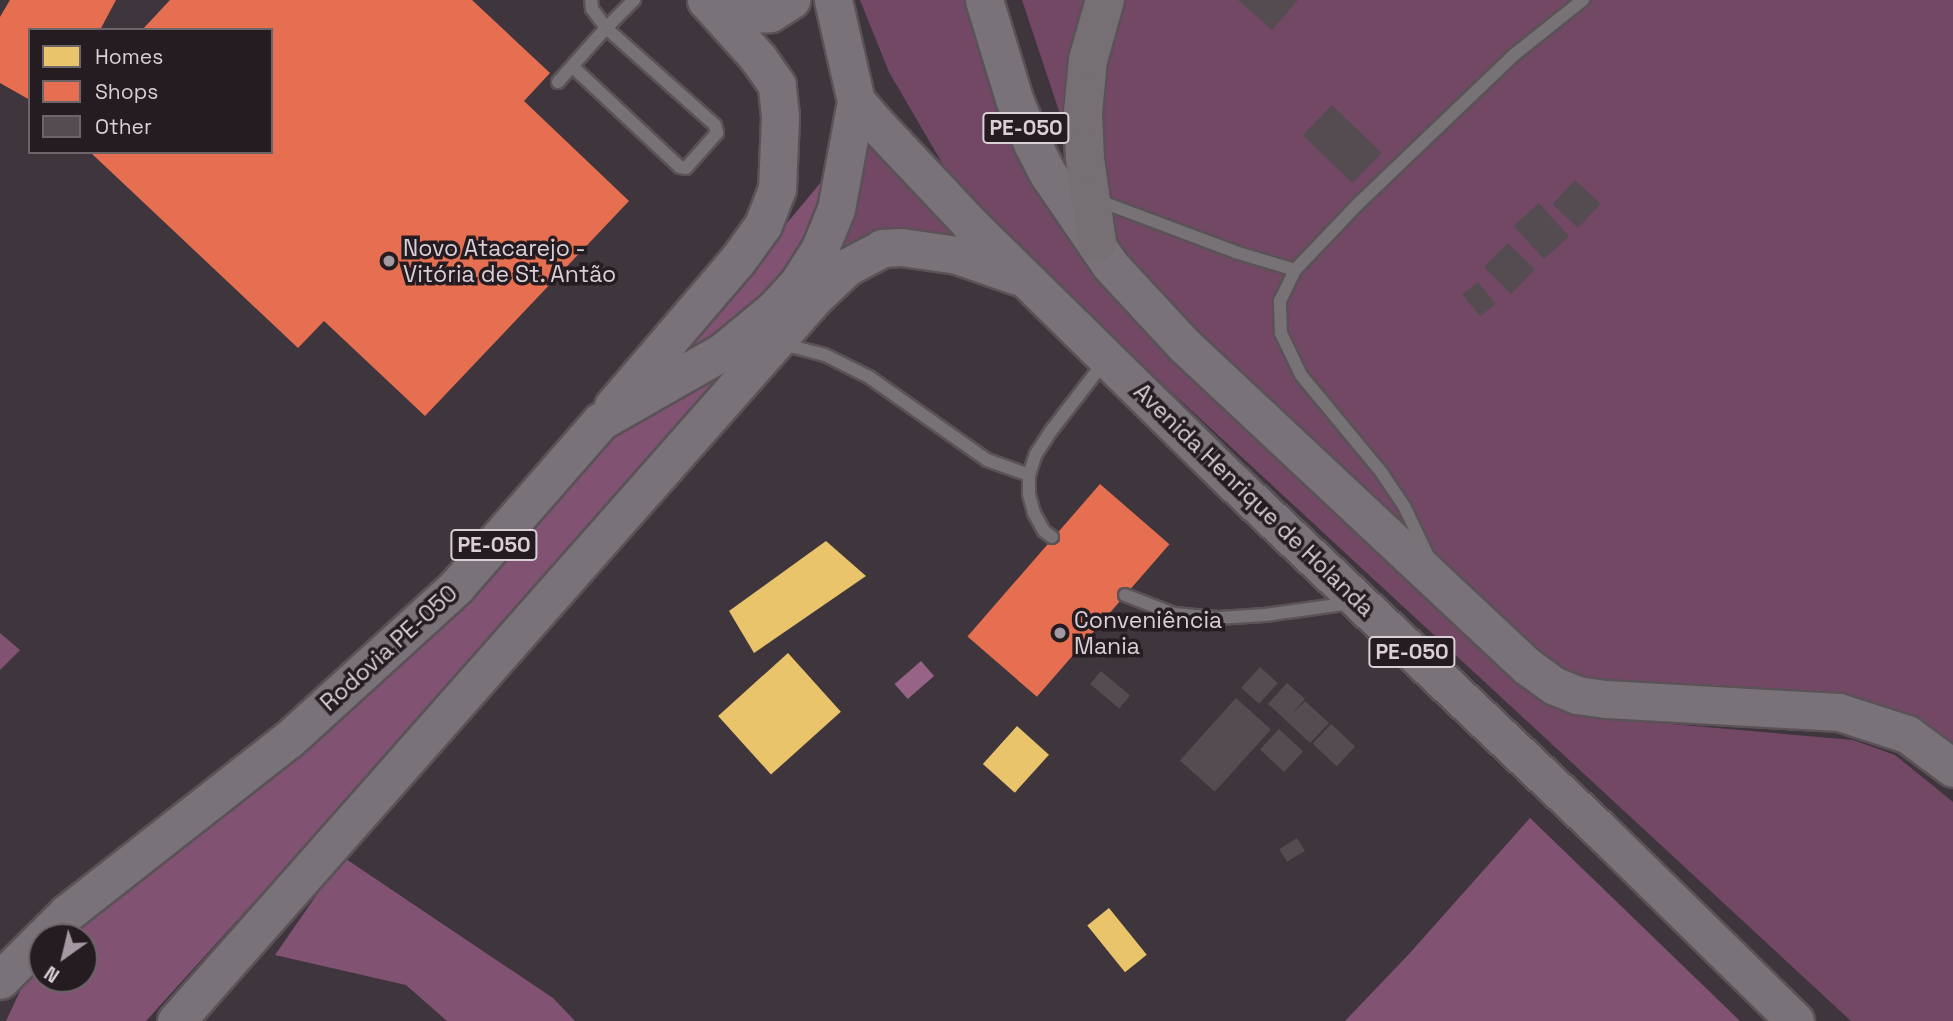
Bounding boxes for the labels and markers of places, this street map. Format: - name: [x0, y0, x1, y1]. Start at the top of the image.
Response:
- place label: Novo Atacarejo - Vitória de St. Antão: [403, 234, 617, 288]
- marker: Novo Atacarejo - Vitória de St. Antão: [381, 253, 397, 269]
- place label: Conveniência Mania: [1074, 606, 1222, 660]
- marker: Conveniência Mania: [1052, 625, 1068, 641]

